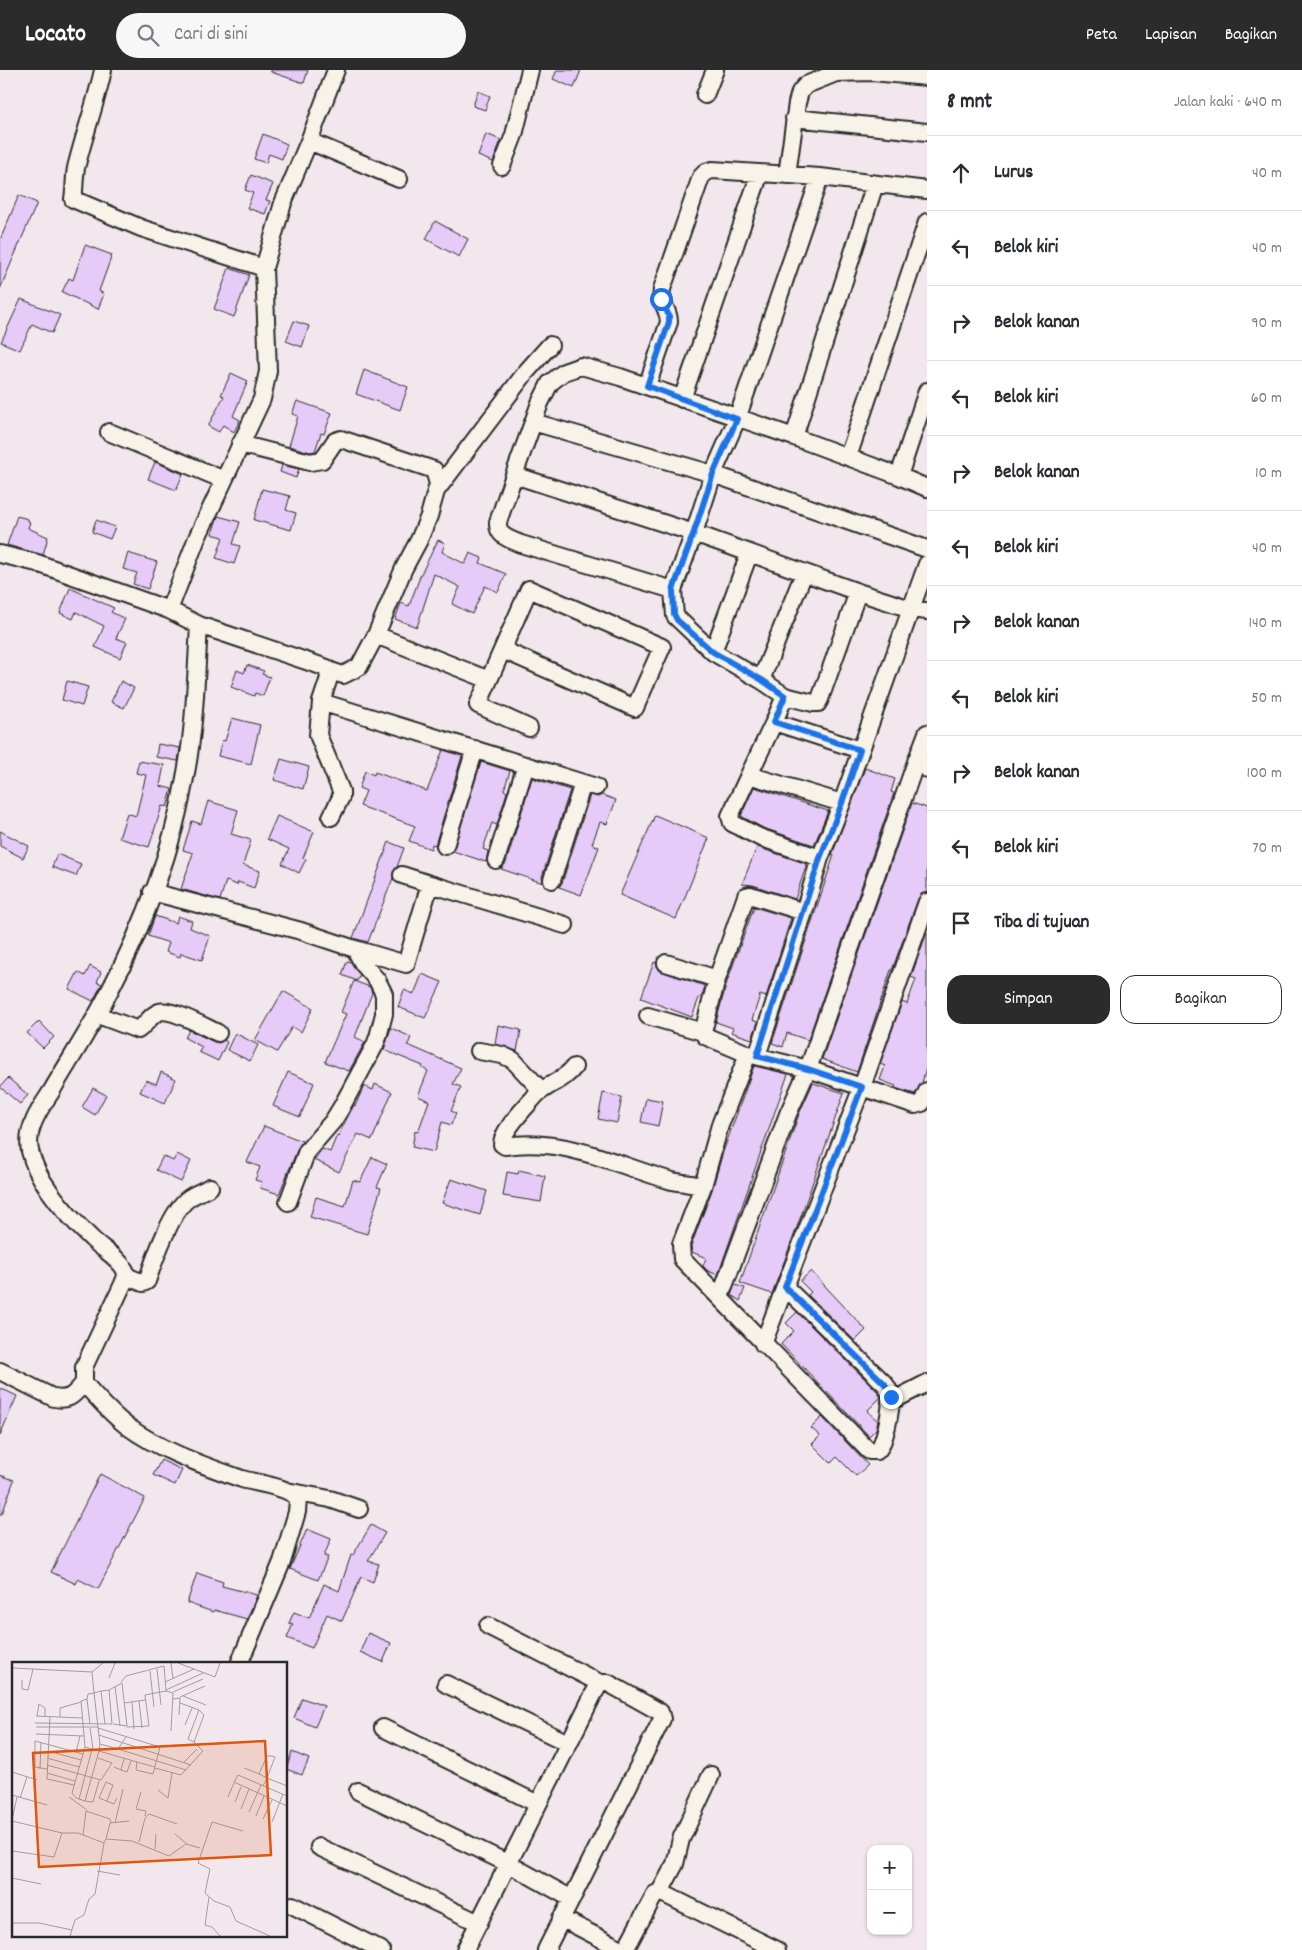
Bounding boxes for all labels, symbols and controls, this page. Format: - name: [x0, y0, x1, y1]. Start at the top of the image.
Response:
- search box: [116, 13, 466, 58]
- text: Locato: [25, 18, 86, 52]
- icon: search: [134, 21, 162, 49]
- text: Cari di sini: [174, 22, 248, 49]
- text: Peta: [1086, 23, 1117, 48]
- text: Lapisan: [1145, 23, 1197, 48]
- text: Bagikan: [1225, 23, 1277, 48]
- text: 8 mnt: [947, 88, 992, 118]
- text: Jalan kaki · 640 m: [1174, 91, 1282, 114]
- icon: ahead: [947, 159, 975, 187]
- text: Lurus: [994, 160, 1033, 187]
- text: 40 m: [1252, 162, 1282, 185]
- icon: left: [947, 234, 975, 262]
- text: Belok kiri: [994, 235, 1058, 262]
- text: 40 m: [1252, 237, 1282, 260]
- route start: [650, 288, 673, 311]
- icon: right: [947, 309, 975, 337]
- text: Belok kanan: [994, 310, 1080, 337]
- text: 90 m: [1251, 312, 1282, 335]
- icon: left: [947, 384, 975, 412]
- text: Belok kiri: [994, 385, 1058, 412]
- text: 60 m: [1251, 387, 1282, 410]
- icon: right: [947, 459, 975, 487]
- text: Belok kanan: [994, 460, 1080, 487]
- text: 10 m: [1255, 462, 1282, 485]
- icon: left: [947, 534, 975, 562]
- text: Belok kiri: [994, 535, 1058, 562]
- text: 40 m: [1252, 537, 1282, 560]
- icon: right: [947, 609, 975, 637]
- text: Belok kanan: [994, 610, 1080, 637]
- text: 140 m: [1248, 612, 1282, 635]
- icon: left: [947, 684, 975, 712]
- text: Belok kiri: [994, 685, 1058, 712]
- text: 50 m: [1251, 687, 1282, 710]
- icon: right: [947, 759, 975, 787]
- text: Belok kanan: [994, 760, 1080, 787]
- text: 100 m: [1246, 762, 1282, 785]
- icon: left: [947, 834, 975, 862]
- text: Belok kiri: [994, 835, 1058, 862]
- text: 70 m: [1252, 837, 1282, 860]
- icon: arrive: [947, 909, 975, 937]
- text: Tiba di tujuan: [994, 910, 1089, 937]
- button: Simpan: [947, 975, 1110, 1024]
- button: Bagikan: [1120, 975, 1282, 1024]
- route end: [880, 1386, 903, 1409]
- inset map: [12, 1662, 288, 1938]
- map controls: [867, 1845, 912, 1935]
- button: +: [867, 1845, 912, 1890]
- button: −: [867, 1890, 912, 1935]

